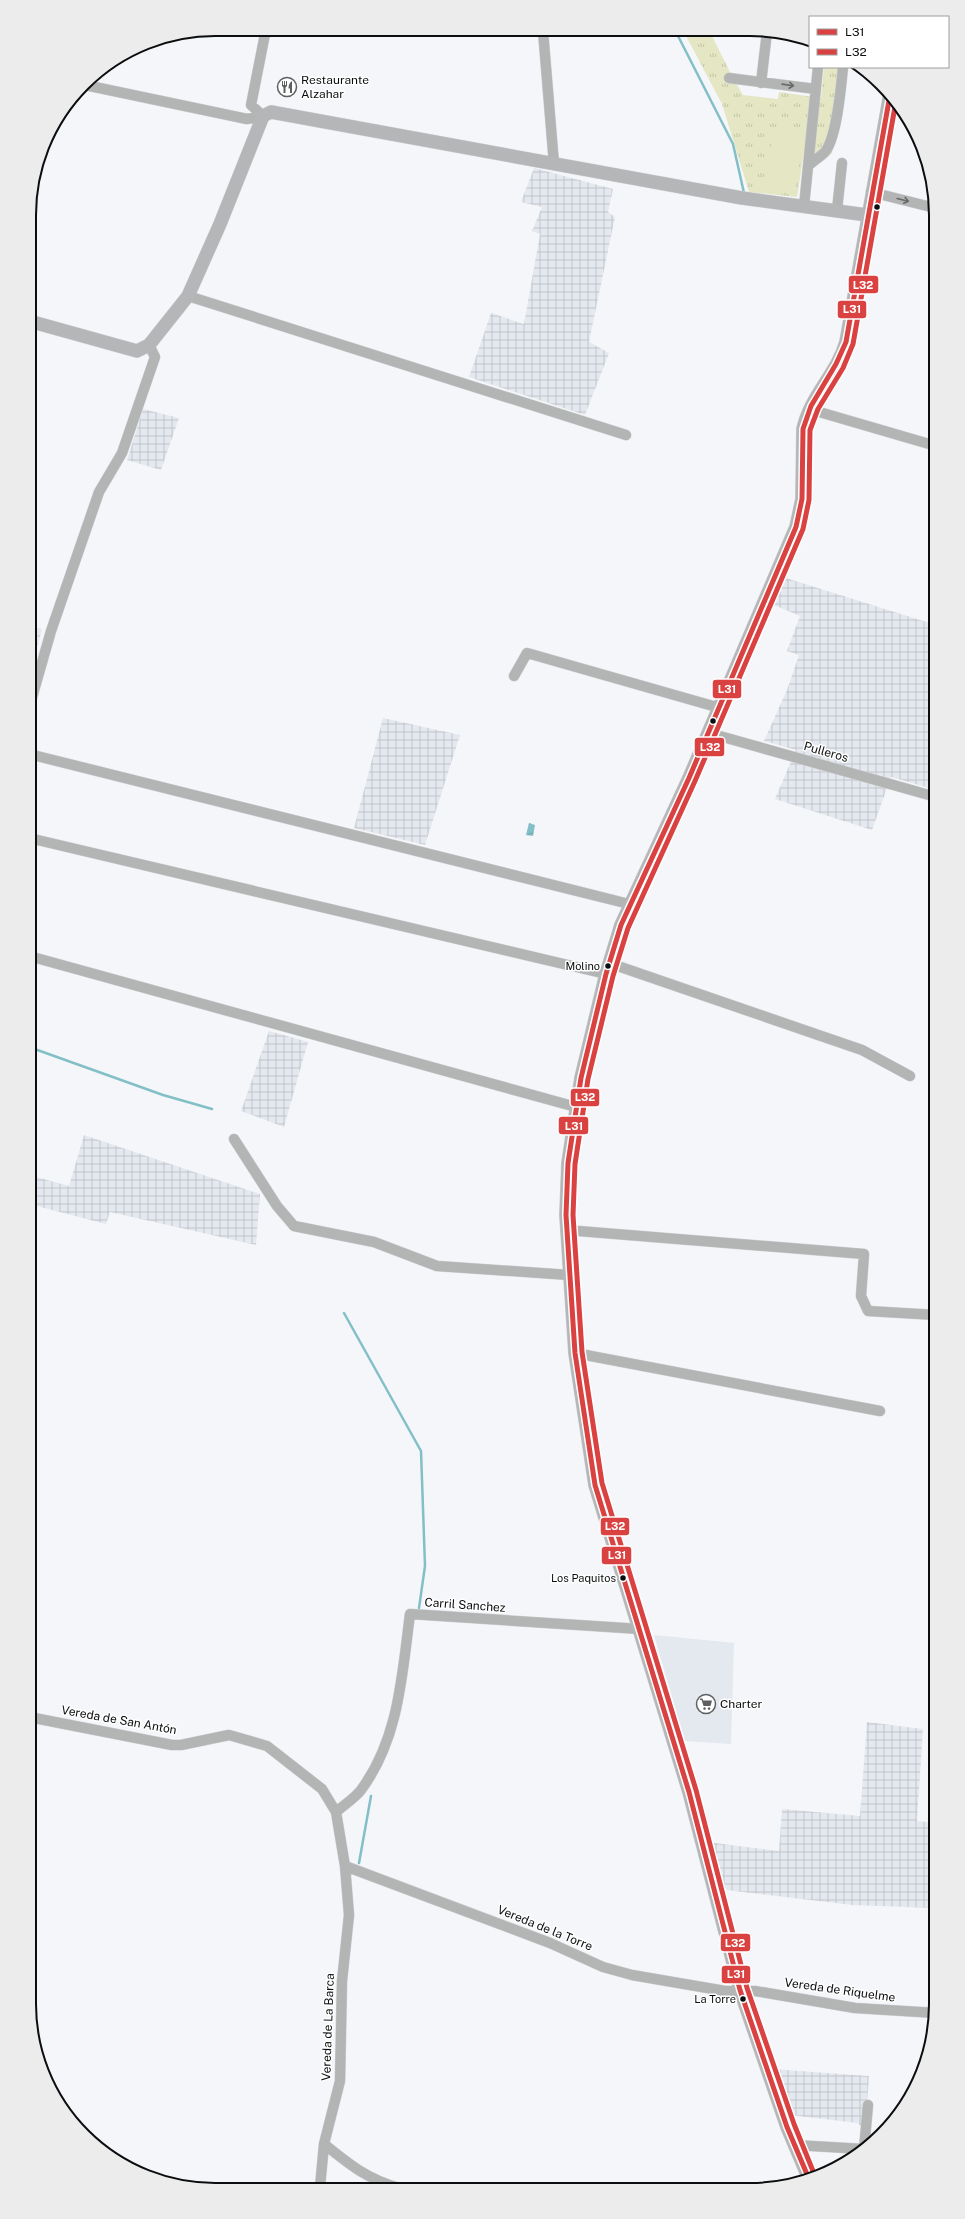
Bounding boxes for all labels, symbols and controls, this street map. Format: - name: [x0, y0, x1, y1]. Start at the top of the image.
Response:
- legend: [809, 16, 949, 68]
- text: L31: [845, 25, 864, 39]
- text: L32: [845, 45, 867, 59]
- place label: Restaurante Alzahar: [301, 73, 369, 101]
- restaurant icon: Restaurante Alzahar: [276, 76, 298, 98]
- one-way arrow: [782, 81, 795, 89]
- one-way arrow: [896, 196, 909, 204]
- unlabelled marker: [872, 202, 882, 212]
- line badge: L32: [848, 275, 879, 294]
- text: L32: [853, 279, 873, 291]
- line badge: L31: [837, 300, 867, 319]
- text: L31: [843, 303, 861, 315]
- line badge: L31: [712, 679, 742, 699]
- text: L31: [718, 683, 736, 695]
- unlabelled marker: [708, 716, 718, 726]
- line badge: L32: [694, 737, 725, 757]
- street label: Pulleros: [802, 739, 850, 765]
- text: L32: [700, 741, 720, 753]
- place label: Molino: [565, 960, 600, 972]
- marker: Molino: [603, 961, 613, 971]
- line badge: L32: [570, 1088, 600, 1107]
- text: L32: [575, 1091, 595, 1103]
- line badge: L31: [558, 1116, 589, 1135]
- text: L31: [565, 1120, 583, 1132]
- line badge: L32: [600, 1517, 630, 1536]
- text: L32: [605, 1520, 625, 1532]
- line badge: L31: [601, 1546, 632, 1565]
- text: L31: [608, 1549, 626, 1561]
- place label: Los Paquitos: [551, 1572, 616, 1584]
- marker: Los Paquitos: [618, 1573, 628, 1583]
- street label: Carril Sanchez: [424, 1595, 506, 1615]
- supermarket icon: Charter: [695, 1693, 717, 1715]
- place label: Charter: [720, 1697, 763, 1711]
- street label: Vereda de San Antón: [60, 1703, 178, 1737]
- street label: Vereda de la Torre: [495, 1903, 595, 1954]
- line badge: L32: [720, 1933, 751, 1952]
- text: L32: [725, 1937, 745, 1949]
- line badge: L31: [721, 1965, 751, 1984]
- text: L31: [727, 1968, 745, 1980]
- street label: Vereda de La Barca: [319, 1973, 337, 2081]
- street label: Vereda de Riquelme: [784, 1975, 896, 2005]
- place label: La Torre: [694, 1993, 736, 2005]
- marker: La Torre: [738, 1994, 748, 2004]

